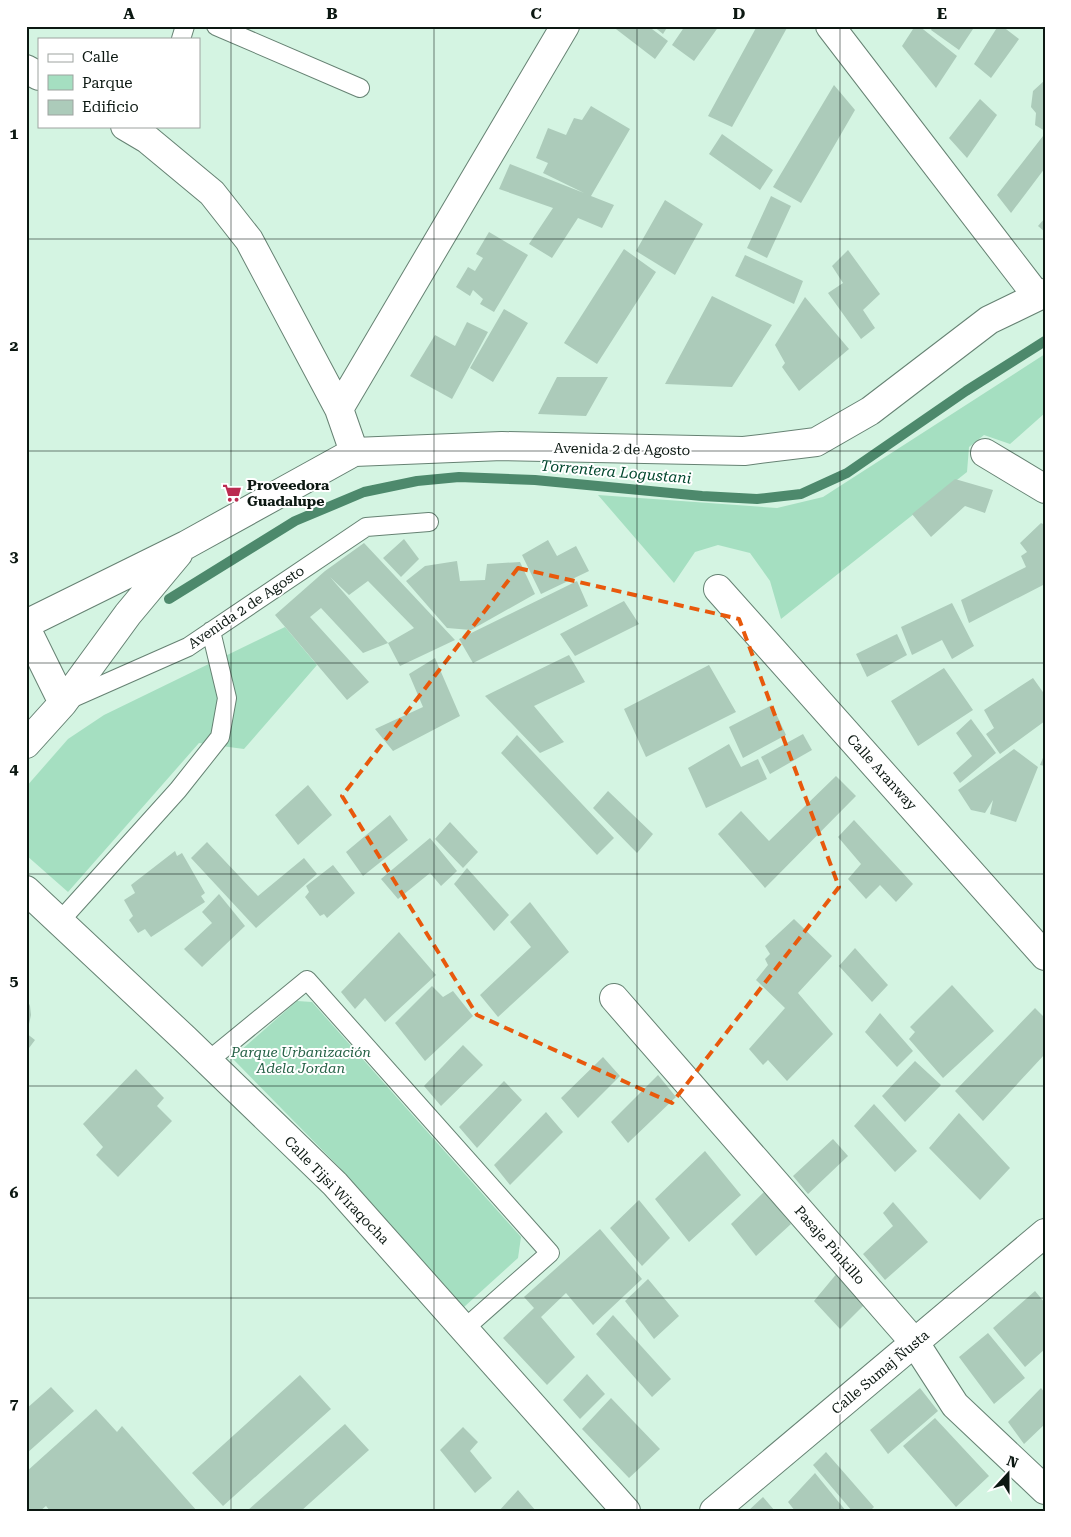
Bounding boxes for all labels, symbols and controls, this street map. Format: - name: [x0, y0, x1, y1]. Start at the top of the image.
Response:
- text: A: [123, 4, 135, 23]
- text: B: [326, 4, 338, 23]
- text: C: [530, 4, 542, 23]
- text: D: [733, 4, 746, 23]
- text: E: [937, 4, 947, 23]
- legend: [38, 38, 200, 128]
- text: Calle: [82, 48, 118, 66]
- text: Parque: [82, 74, 133, 92]
- text: Edificio: [82, 98, 139, 116]
- text: 1: [10, 124, 19, 143]
- text: 2: [10, 336, 19, 355]
- street label: Avenida 2 de Agosto: [554, 440, 690, 458]
- water label: Torrentera Logustani: [540, 456, 692, 488]
- place label: Proveedora Guadalupe: [247, 477, 330, 509]
- supermarket icon: Proveedora Guadalupe: [221, 482, 243, 504]
- text: 3: [10, 547, 19, 566]
- street label: Avenida 2 de Agosto: [185, 562, 307, 652]
- street label: Calle Aranway: [844, 731, 921, 814]
- text: 4: [10, 759, 19, 778]
- text: 5: [10, 971, 19, 990]
- park label: Parque Urbanización Adela Jordan: [230, 1044, 371, 1076]
- street label: Calle Tijsi Wiraqocha: [281, 1133, 393, 1247]
- text: 6: [10, 1183, 19, 1202]
- street label: Pasaje Pinkillo: [792, 1203, 868, 1287]
- street label: Calle Sumaj Ñusta: [828, 1326, 932, 1417]
- text: 7: [10, 1394, 19, 1413]
- north arrow: [984, 1450, 1034, 1500]
- text: N: [1005, 1452, 1021, 1471]

